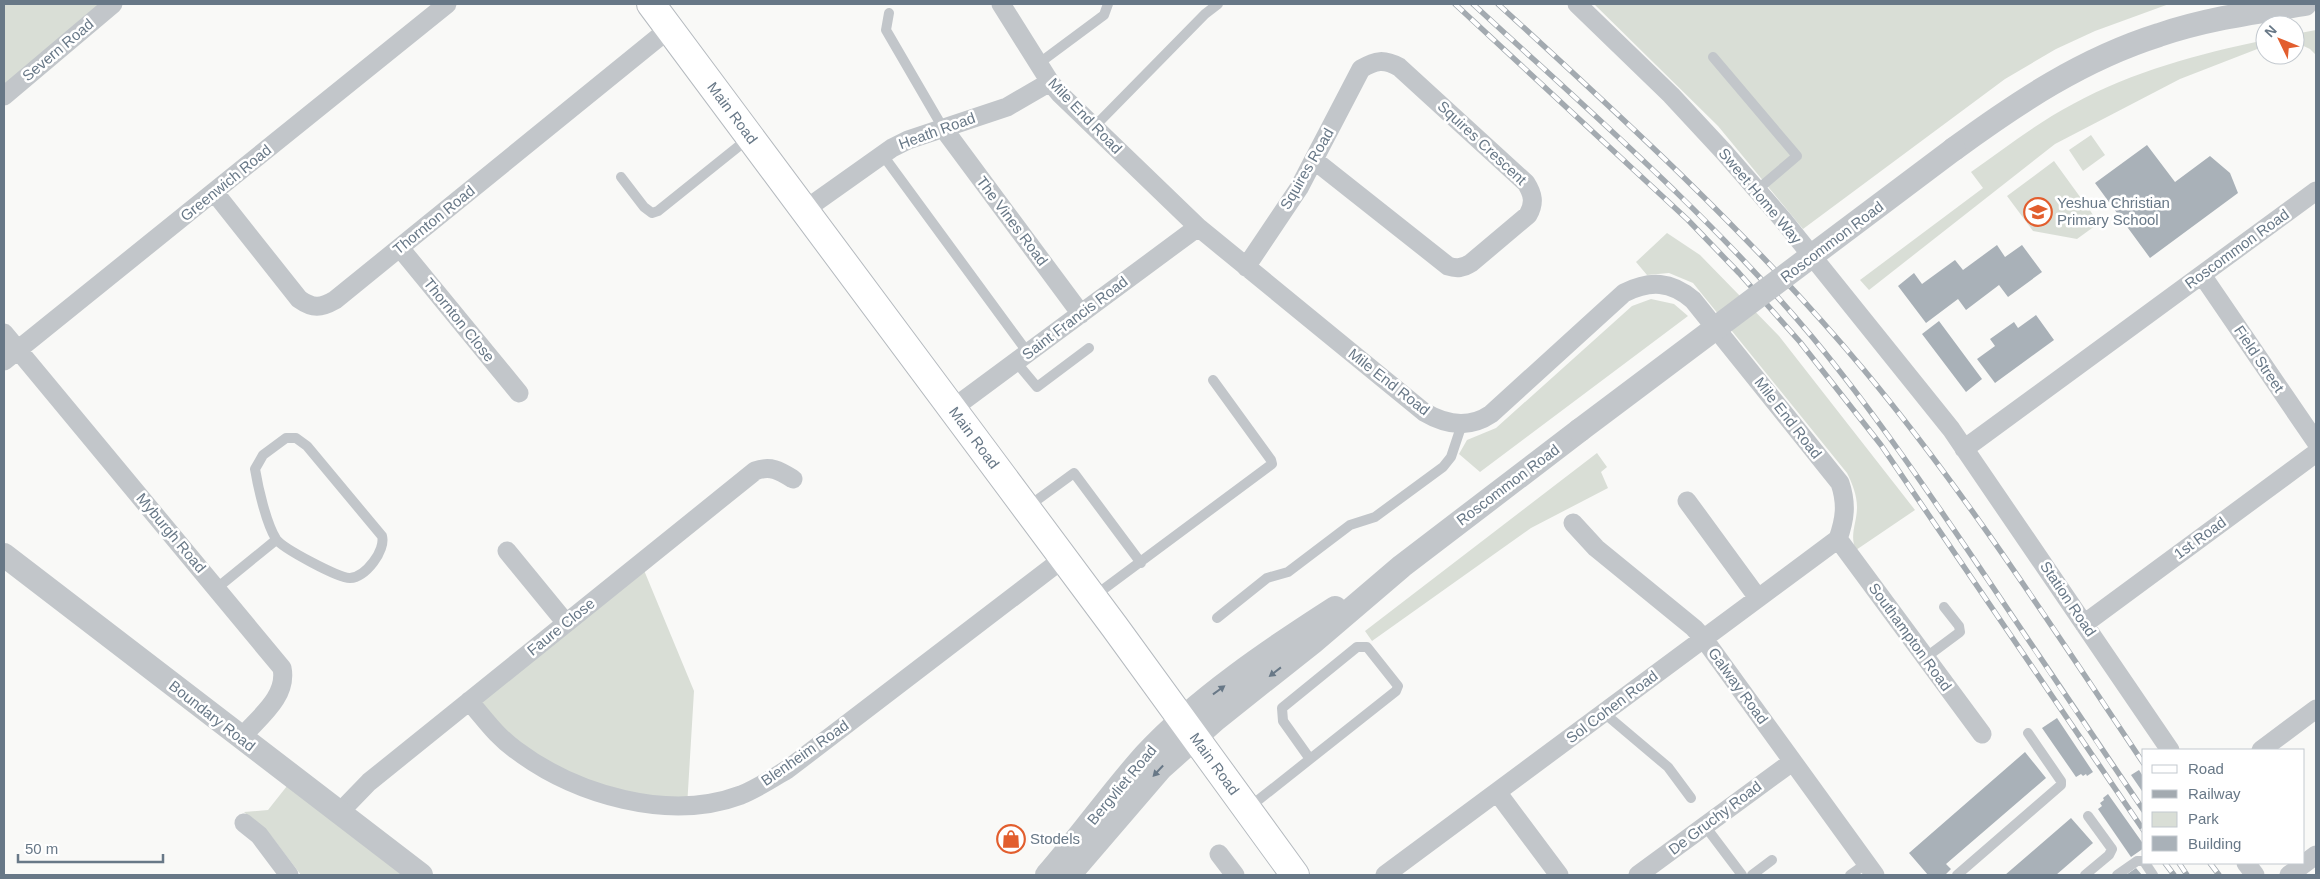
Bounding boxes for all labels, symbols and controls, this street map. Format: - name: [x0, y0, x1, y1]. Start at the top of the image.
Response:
- street label: Severn Road: [19, 15, 97, 84]
- north arrow: [2255, 15, 2305, 65]
- text: N: [2261, 22, 2280, 40]
- street label: Mile End Road: [1045, 74, 1126, 157]
- street label: Main Road: [704, 79, 761, 147]
- street label: Squires Crescent: [1434, 97, 1531, 189]
- street label: Heath Road: [896, 109, 977, 152]
- street label: Squires Road: [1276, 125, 1337, 212]
- street label: Greenwich Road: [177, 141, 274, 224]
- street label: Sweet Home Way: [1715, 144, 1806, 247]
- street label: The Vines Road: [973, 173, 1051, 269]
- street label: Thornton Road: [389, 182, 478, 258]
- place label: Yeshua Christian Primary School: [2057, 194, 2170, 228]
- street label: Roscommon Road: [1777, 197, 1886, 286]
- school or university icon: Yeshua Christian Primary School: [2023, 197, 2053, 227]
- street label: Roscommon Road: [2181, 205, 2292, 292]
- street label: Saint Francis Road: [1019, 272, 1131, 363]
- street label: Thornton Close: [421, 274, 498, 365]
- street label: Field Street: [2231, 322, 2288, 396]
- street label: Mile End Road: [1345, 345, 1433, 419]
- street label: Mile End Road: [1751, 374, 1825, 462]
- street label: Main Road: [946, 403, 1003, 472]
- street label: Roscommon Road: [1453, 440, 1562, 529]
- street label: Myburgh Road: [133, 490, 210, 576]
- street label: 1st Road: [2170, 513, 2229, 562]
- street label: Station Road: [2037, 558, 2100, 639]
- street label: Southampton Road: [1866, 579, 1955, 694]
- street label: Faure Close: [524, 594, 598, 659]
- street label: Galway Road: [1705, 644, 1772, 727]
- one-way arrow: [1269, 667, 1282, 678]
- street label: Sol Cohen Road: [1563, 667, 1661, 747]
- street label: Boundary Road: [166, 677, 259, 754]
- one-way arrow: [1212, 684, 1225, 695]
- street label: Blenheim Road: [758, 716, 852, 789]
- street label: Main Road: [1186, 729, 1243, 798]
- street label: Bergvliet Road: [1083, 742, 1160, 828]
- legend: [2142, 749, 2305, 864]
- text: Road: [2188, 760, 2224, 777]
- one-way arrow: [1152, 764, 1164, 776]
- street label: De Gruchy Road: [1665, 777, 1764, 858]
- text: Railway: [2188, 785, 2241, 802]
- text: Park: [2188, 810, 2219, 827]
- shop icon: Stodels: [996, 824, 1026, 854]
- place label: Stodels: [1030, 830, 1080, 847]
- scale bar: [18, 832, 162, 864]
- text: Building: [2188, 835, 2241, 852]
- text: 50 m: [25, 840, 58, 857]

